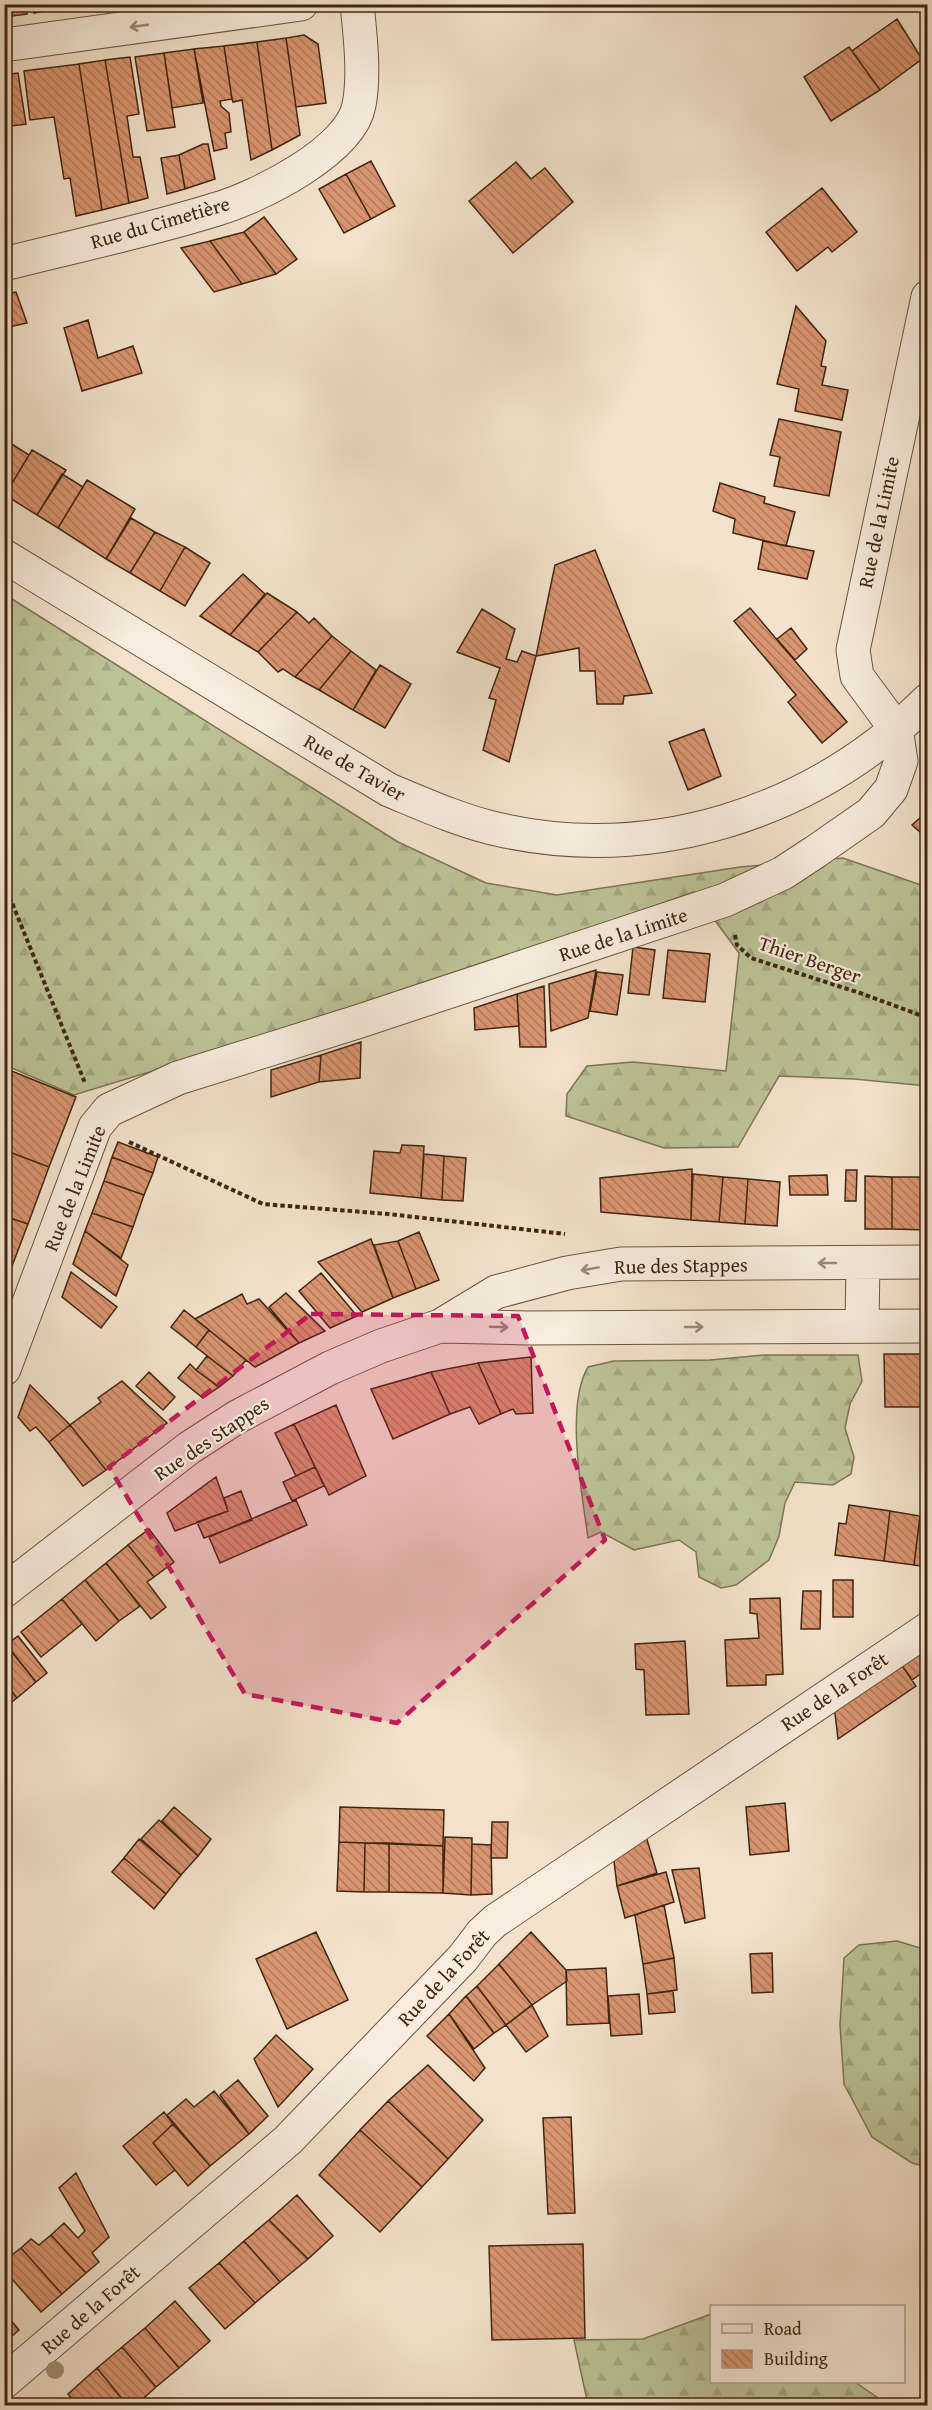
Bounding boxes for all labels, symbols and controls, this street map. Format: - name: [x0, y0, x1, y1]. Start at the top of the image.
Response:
- one-way arrow: [130, 21, 150, 32]
- street label: Rue du Cimetière: [87, 188, 233, 256]
- street label: Rue de la Limite: [850, 454, 906, 590]
- street label: Rue de Tavier: [299, 726, 411, 808]
- street label: Rue de la Limite: [555, 900, 691, 968]
- street label: Thier Berger: [755, 928, 865, 990]
- street label: Rue de la Limite: [35, 1121, 113, 1255]
- street label: Rue des Stappes: [614, 1249, 748, 1281]
- one-way arrow: [818, 1257, 838, 1269]
- one-way arrow: [581, 1264, 601, 1275]
- one-way arrow: [683, 1321, 703, 1333]
- one-way arrow: [488, 1322, 508, 1333]
- street label: Rue des Stappes: [147, 1389, 275, 1487]
- street label: Rue de la Forêt: [775, 1644, 893, 1738]
- street label: Rue de la Forêt: [390, 1922, 496, 2032]
- street label: Rue de la Forêt: [34, 2257, 146, 2361]
- legend: [710, 2305, 905, 2383]
- text: Road: [764, 2315, 802, 2342]
- text: Building: [764, 2345, 828, 2372]

